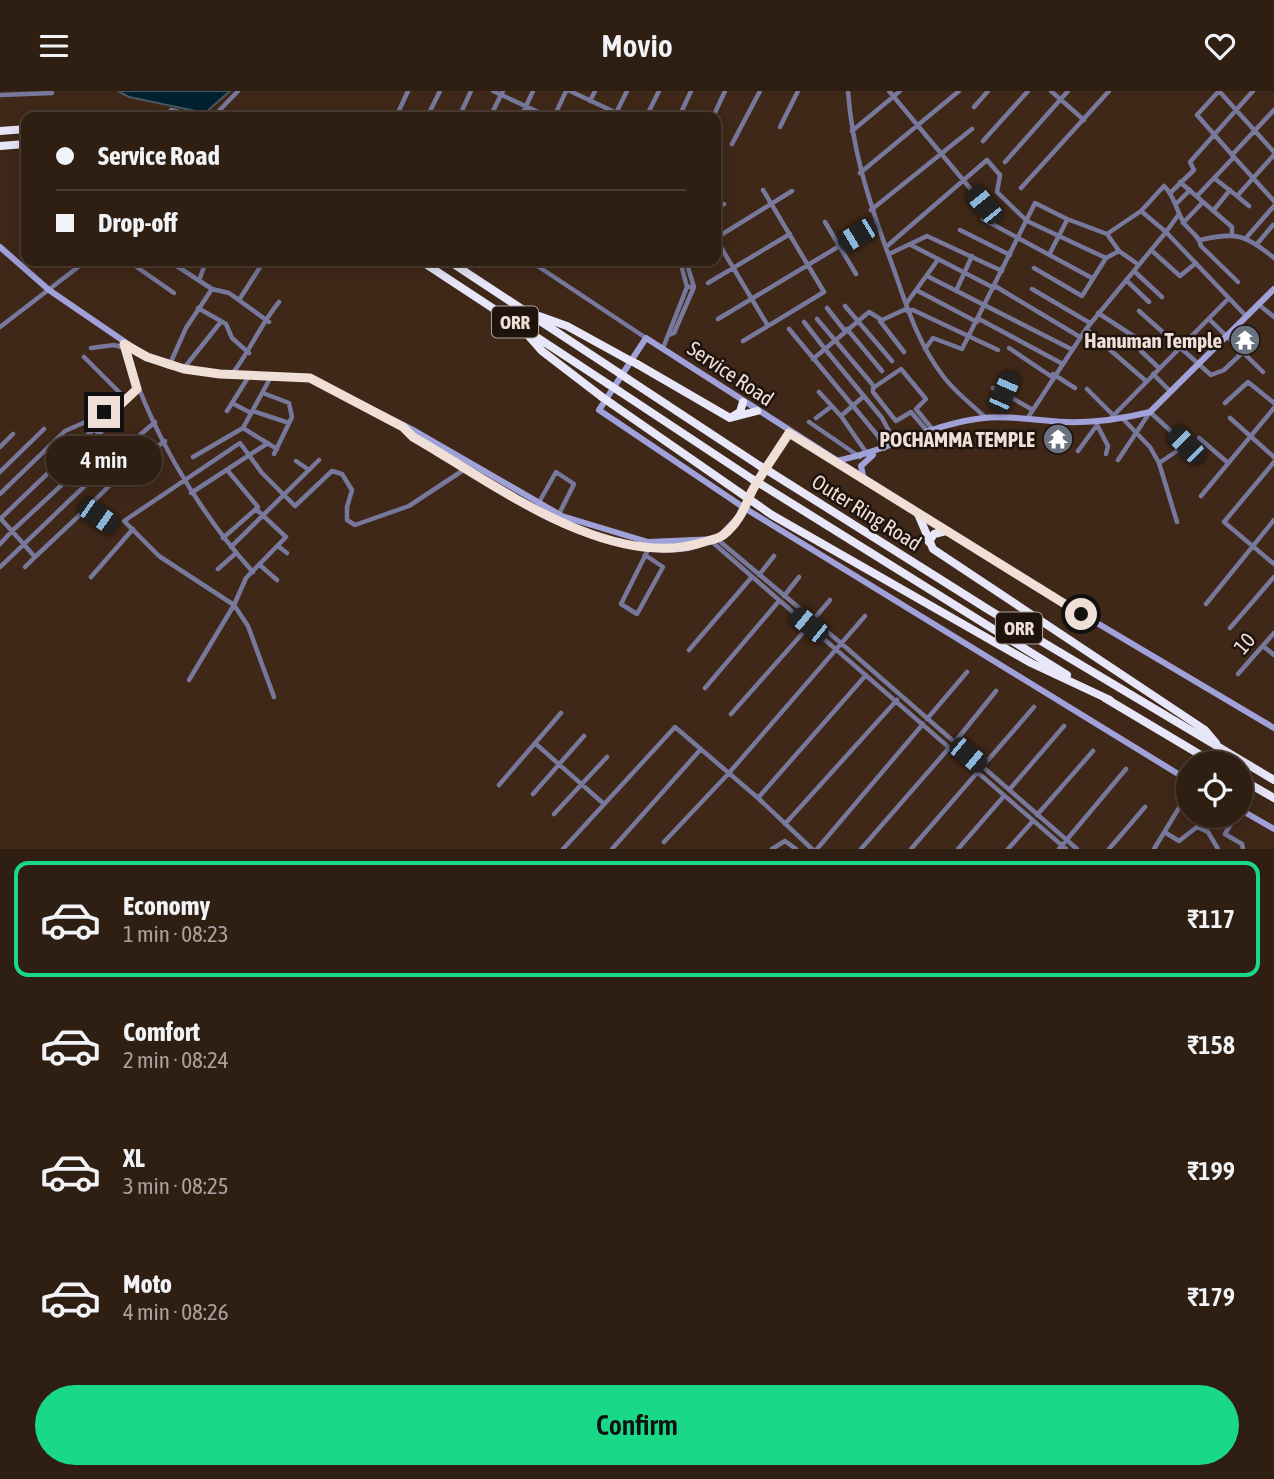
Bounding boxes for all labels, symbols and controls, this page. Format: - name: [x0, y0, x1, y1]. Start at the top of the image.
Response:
- icon: menu: [35, 27, 73, 65]
- text: Movio: [601, 27, 673, 64]
- icon: heart: [1201, 27, 1239, 65]
- text: Service Road: [98, 141, 220, 171]
- car: [963, 182, 1006, 228]
- text: Drop-off: [98, 208, 178, 238]
- car: [834, 215, 881, 255]
- road number: ORR: [492, 307, 538, 337]
- temple icon: Hanuman Temple: [1228, 323, 1262, 357]
- place label: Hanuman Temple: [1084, 328, 1222, 352]
- street label: Service Road: [684, 336, 778, 410]
- car: [986, 369, 1023, 415]
- route end: [88, 396, 120, 428]
- temple icon: POCHAMMA TEMPLE: [1041, 422, 1075, 456]
- car: [1164, 423, 1209, 467]
- place label: POCHAMMA TEMPLE: [880, 427, 1035, 451]
- callout: 4 min: [46, 437, 162, 485]
- text: 4 min: [81, 447, 127, 473]
- street label: Outer Ring Road: [808, 469, 926, 555]
- car: [75, 495, 122, 537]
- route start: [1065, 598, 1097, 630]
- car: [787, 604, 832, 646]
- road number: ORR: [996, 613, 1042, 643]
- street label: 10: [1228, 628, 1260, 658]
- car: [946, 733, 991, 777]
- map controls: [1176, 751, 1253, 828]
- button: locate: [1176, 751, 1253, 828]
- icon: car: [39, 888, 102, 951]
- text: Economy: [123, 891, 210, 921]
- text: ₹117: [1187, 904, 1235, 934]
- text: 1 min · 08:23: [123, 921, 229, 947]
- icon: car: [39, 1014, 102, 1077]
- text: Comfort: [123, 1017, 200, 1047]
- text: ₹158: [1187, 1030, 1235, 1060]
- text: 2 min · 08:24: [123, 1047, 229, 1073]
- icon: car: [39, 1140, 102, 1203]
- text: XL: [123, 1143, 145, 1173]
- text: ₹199: [1187, 1156, 1235, 1186]
- text: 3 min · 08:25: [123, 1173, 229, 1199]
- icon: car: [39, 1266, 102, 1329]
- text: Moto: [123, 1269, 172, 1299]
- text: ₹179: [1187, 1282, 1235, 1312]
- text: 4 min · 08:26: [123, 1299, 229, 1325]
- button: Confirm: [35, 1385, 1239, 1465]

